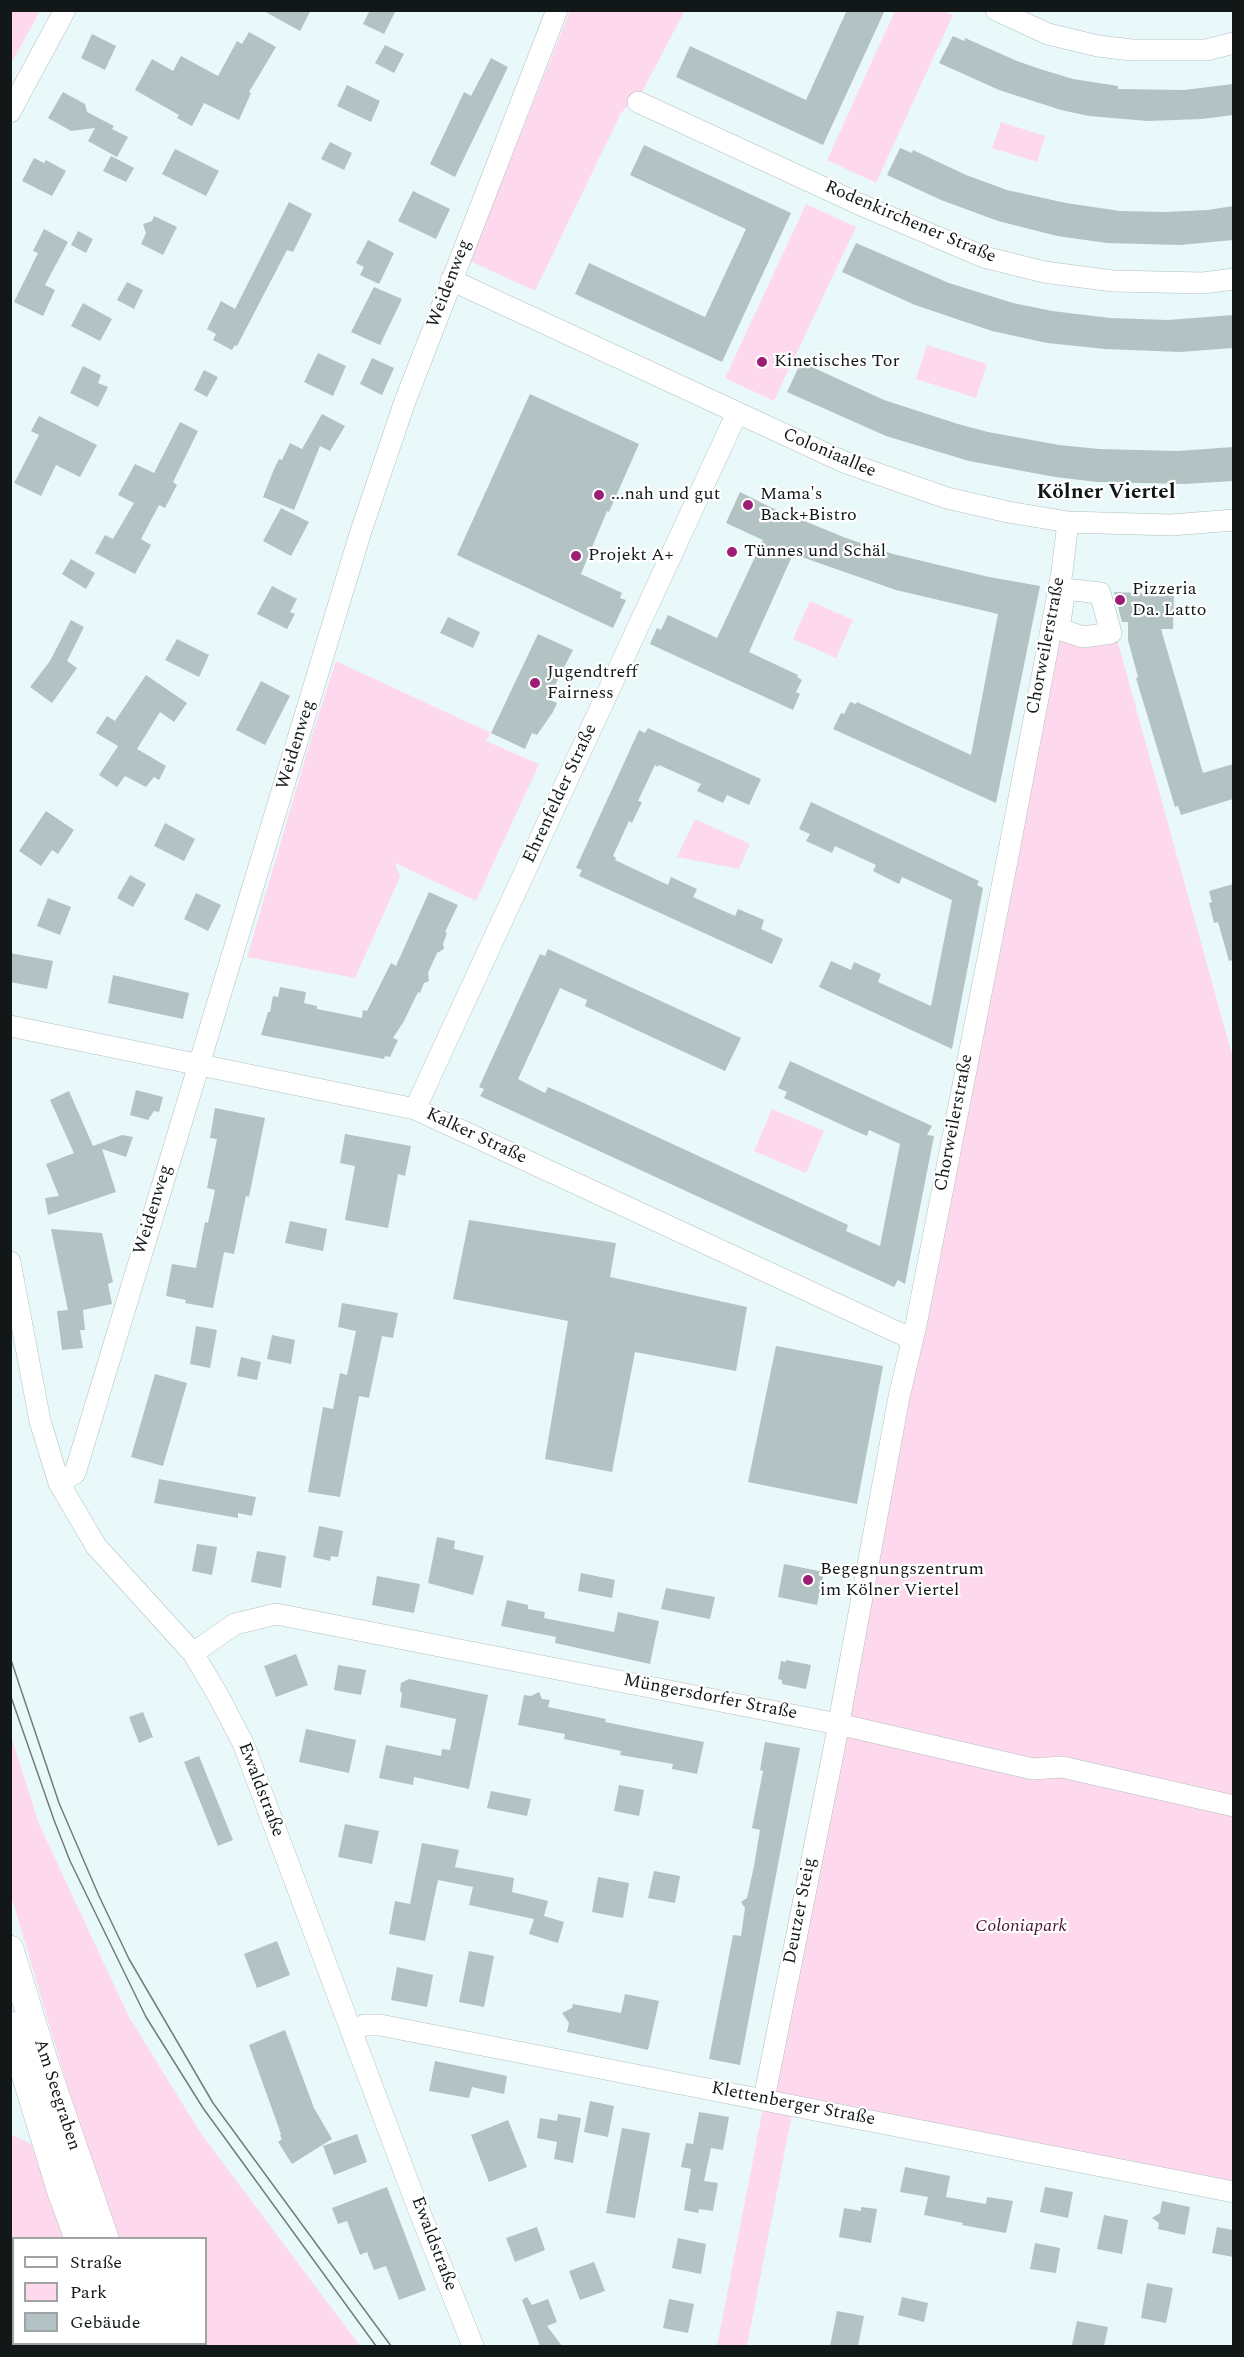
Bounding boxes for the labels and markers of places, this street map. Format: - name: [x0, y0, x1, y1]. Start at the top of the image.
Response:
- place label: Kinetisches Tor: [774, 351, 900, 373]
- marker: Kinetisches Tor: [755, 355, 769, 369]
- place label: ...nah und gut: [611, 484, 720, 506]
- place label: Mama's Back+Bistro: [760, 484, 857, 526]
- marker: ...nah und gut: [592, 488, 606, 502]
- marker: Mama's Back+Bistro: [741, 498, 755, 512]
- place label: Tünnes und Schäl: [744, 541, 886, 563]
- place label: Projekt A+: [588, 545, 674, 567]
- marker: Tünnes und Schäl: [725, 545, 739, 559]
- marker: Projekt A+: [569, 549, 583, 563]
- place label: Pizzeria Da. Latto: [1132, 579, 1206, 622]
- marker: Pizzeria Da. Latto: [1113, 593, 1127, 607]
- place label: Jugendtreff Fairness: [547, 662, 638, 704]
- marker: Jugendtreff Fairness: [528, 676, 542, 690]
- place label: Begegnungszentrum im Kölner Viertel: [820, 1559, 984, 1602]
- marker: Begegnungszentrum im Kölner Viertel: [801, 1573, 815, 1587]

